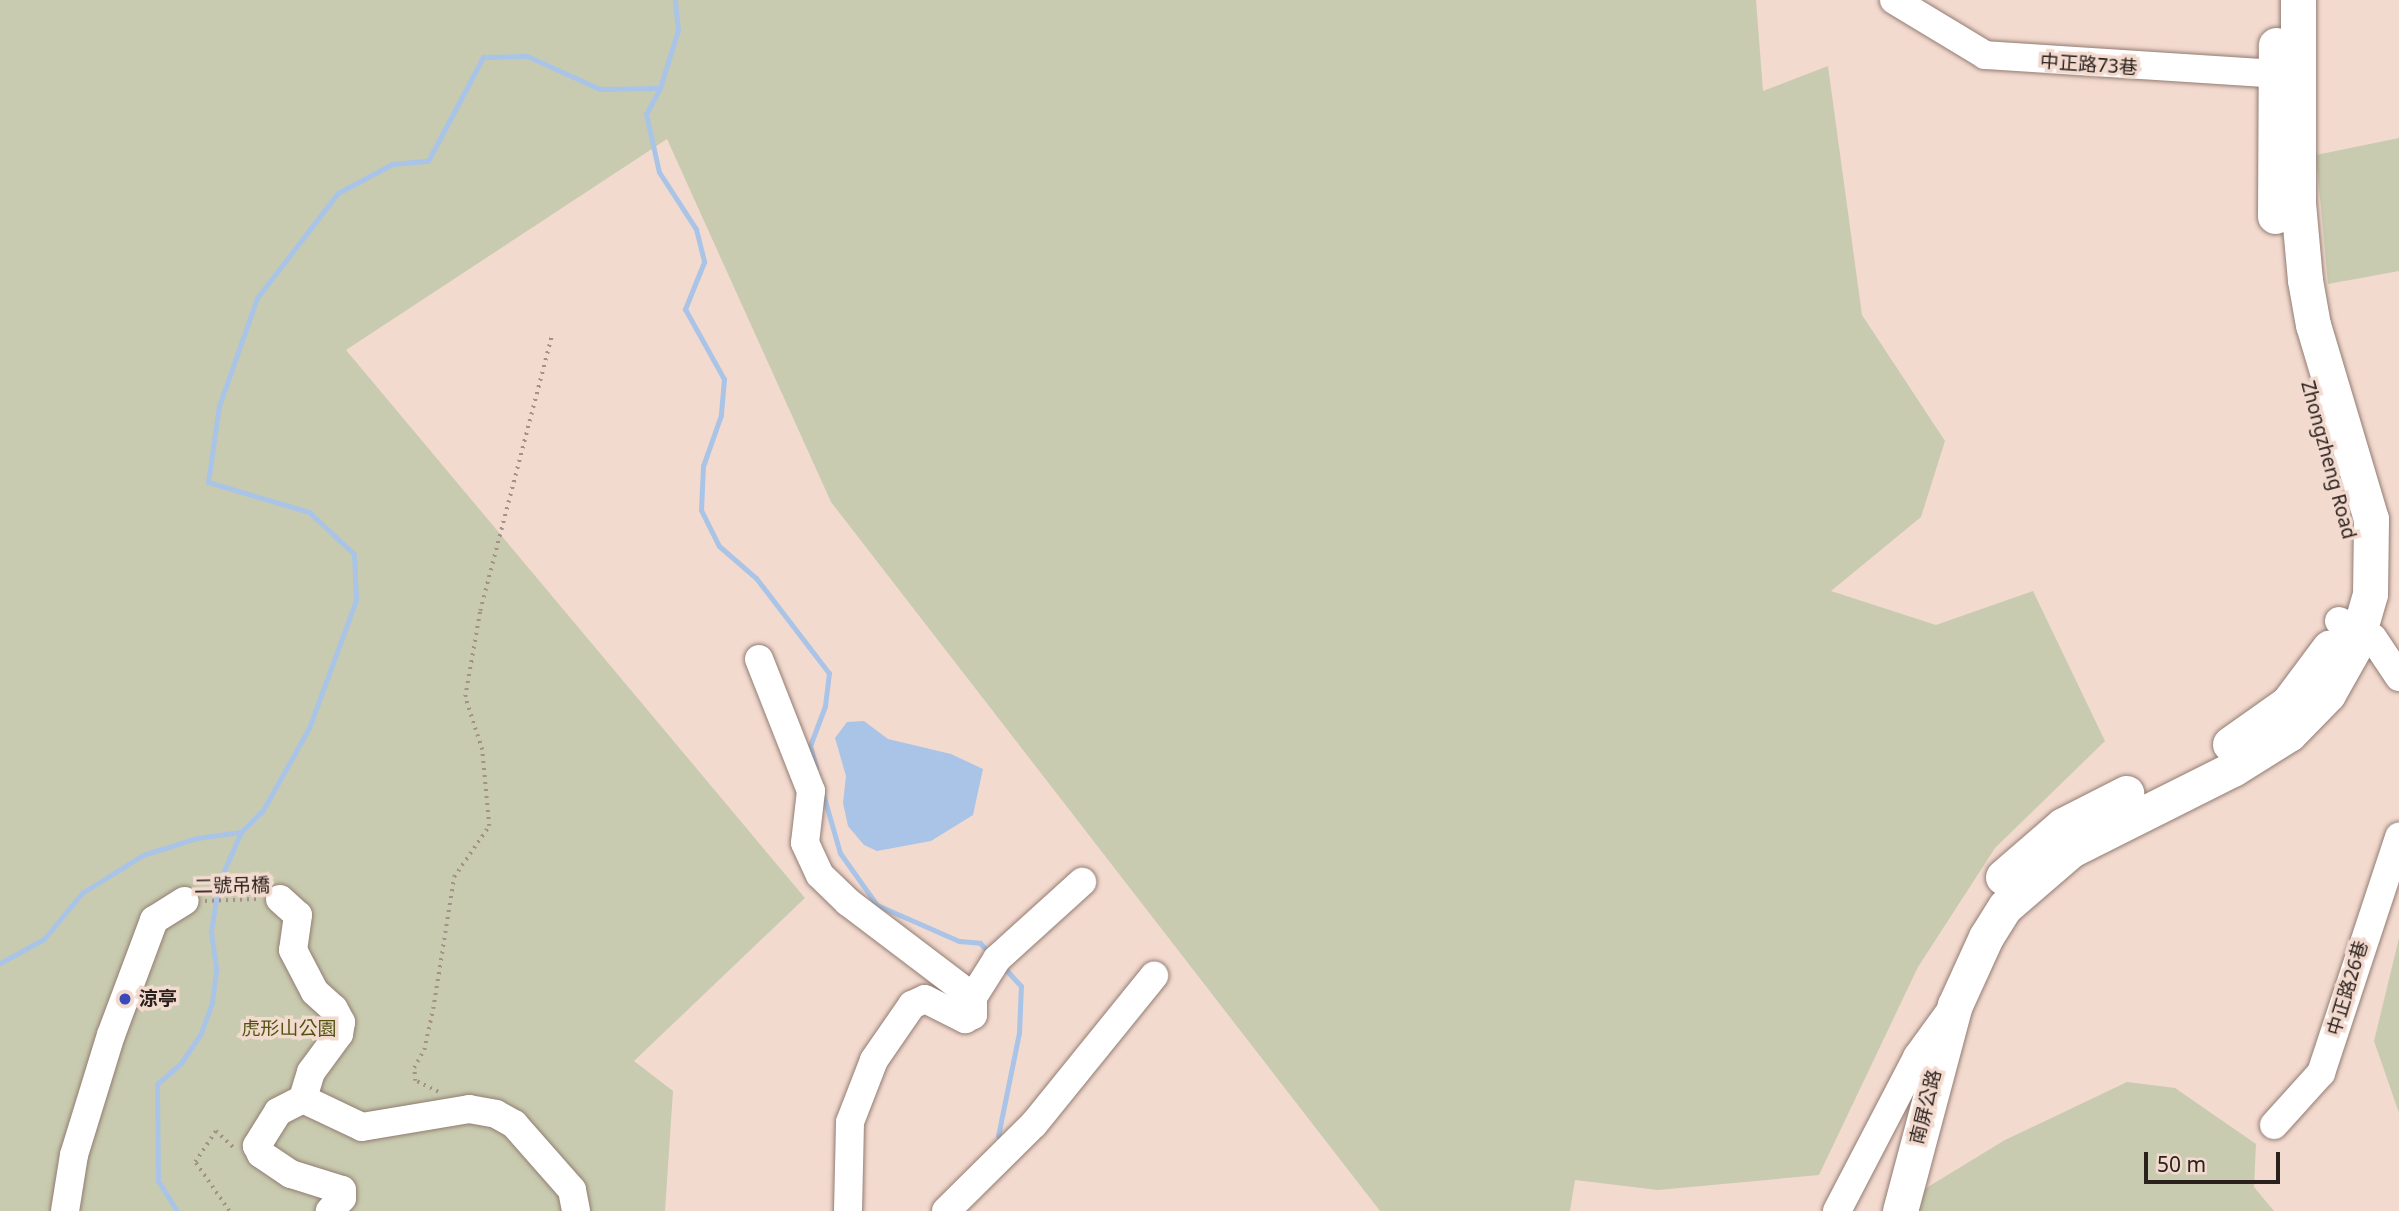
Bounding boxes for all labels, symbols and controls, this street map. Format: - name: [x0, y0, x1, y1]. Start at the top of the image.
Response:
- street label: 中正路73巷: [2039, 50, 2139, 80]
- street label: Zhongzheng Road: [2296, 378, 2360, 542]
- street label: 二號吊橋: [194, 874, 270, 898]
- street label: 中正路26巷: [2323, 938, 2373, 1038]
- place label: 涼亭: [139, 988, 177, 1010]
- marker: 涼亭: [117, 991, 133, 1007]
- park label: 虎形山公園: [242, 1018, 336, 1040]
- street label: 南屏公路: [1906, 1067, 1946, 1147]
- scale bar: [2147, 1138, 2284, 1182]
- text: 50 m: [2157, 1150, 2206, 1178]

